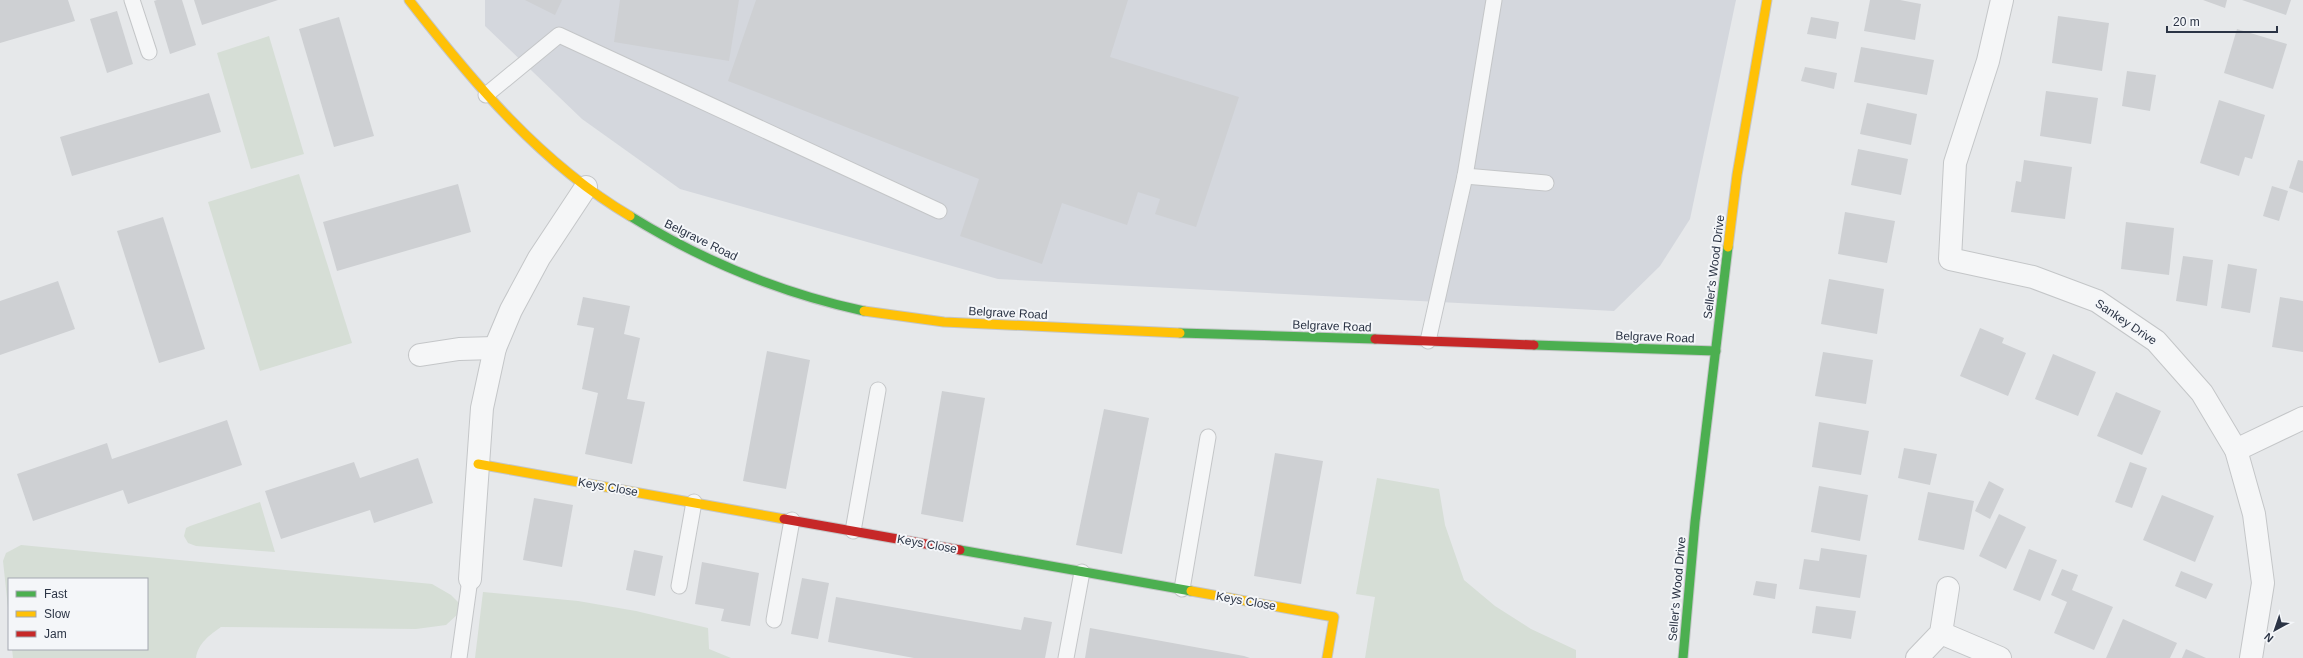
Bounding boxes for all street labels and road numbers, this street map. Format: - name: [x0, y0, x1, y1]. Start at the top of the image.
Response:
- street label: Seller's Wood Drive: [1701, 214, 1727, 320]
- street label: Belgrave Road: [662, 216, 740, 264]
- street label: Sankey Drive: [2092, 296, 2160, 348]
- street label: Belgrave Road: [968, 304, 1048, 322]
- street label: Belgrave Road: [1292, 318, 1372, 334]
- street label: Belgrave Road: [1615, 329, 1695, 345]
- street label: Keys Close: [577, 475, 639, 499]
- street label: Keys Close: [896, 532, 958, 556]
- street label: Seller's Wood Drive: [1665, 536, 1689, 642]
- street label: Keys Close: [1215, 589, 1277, 613]

